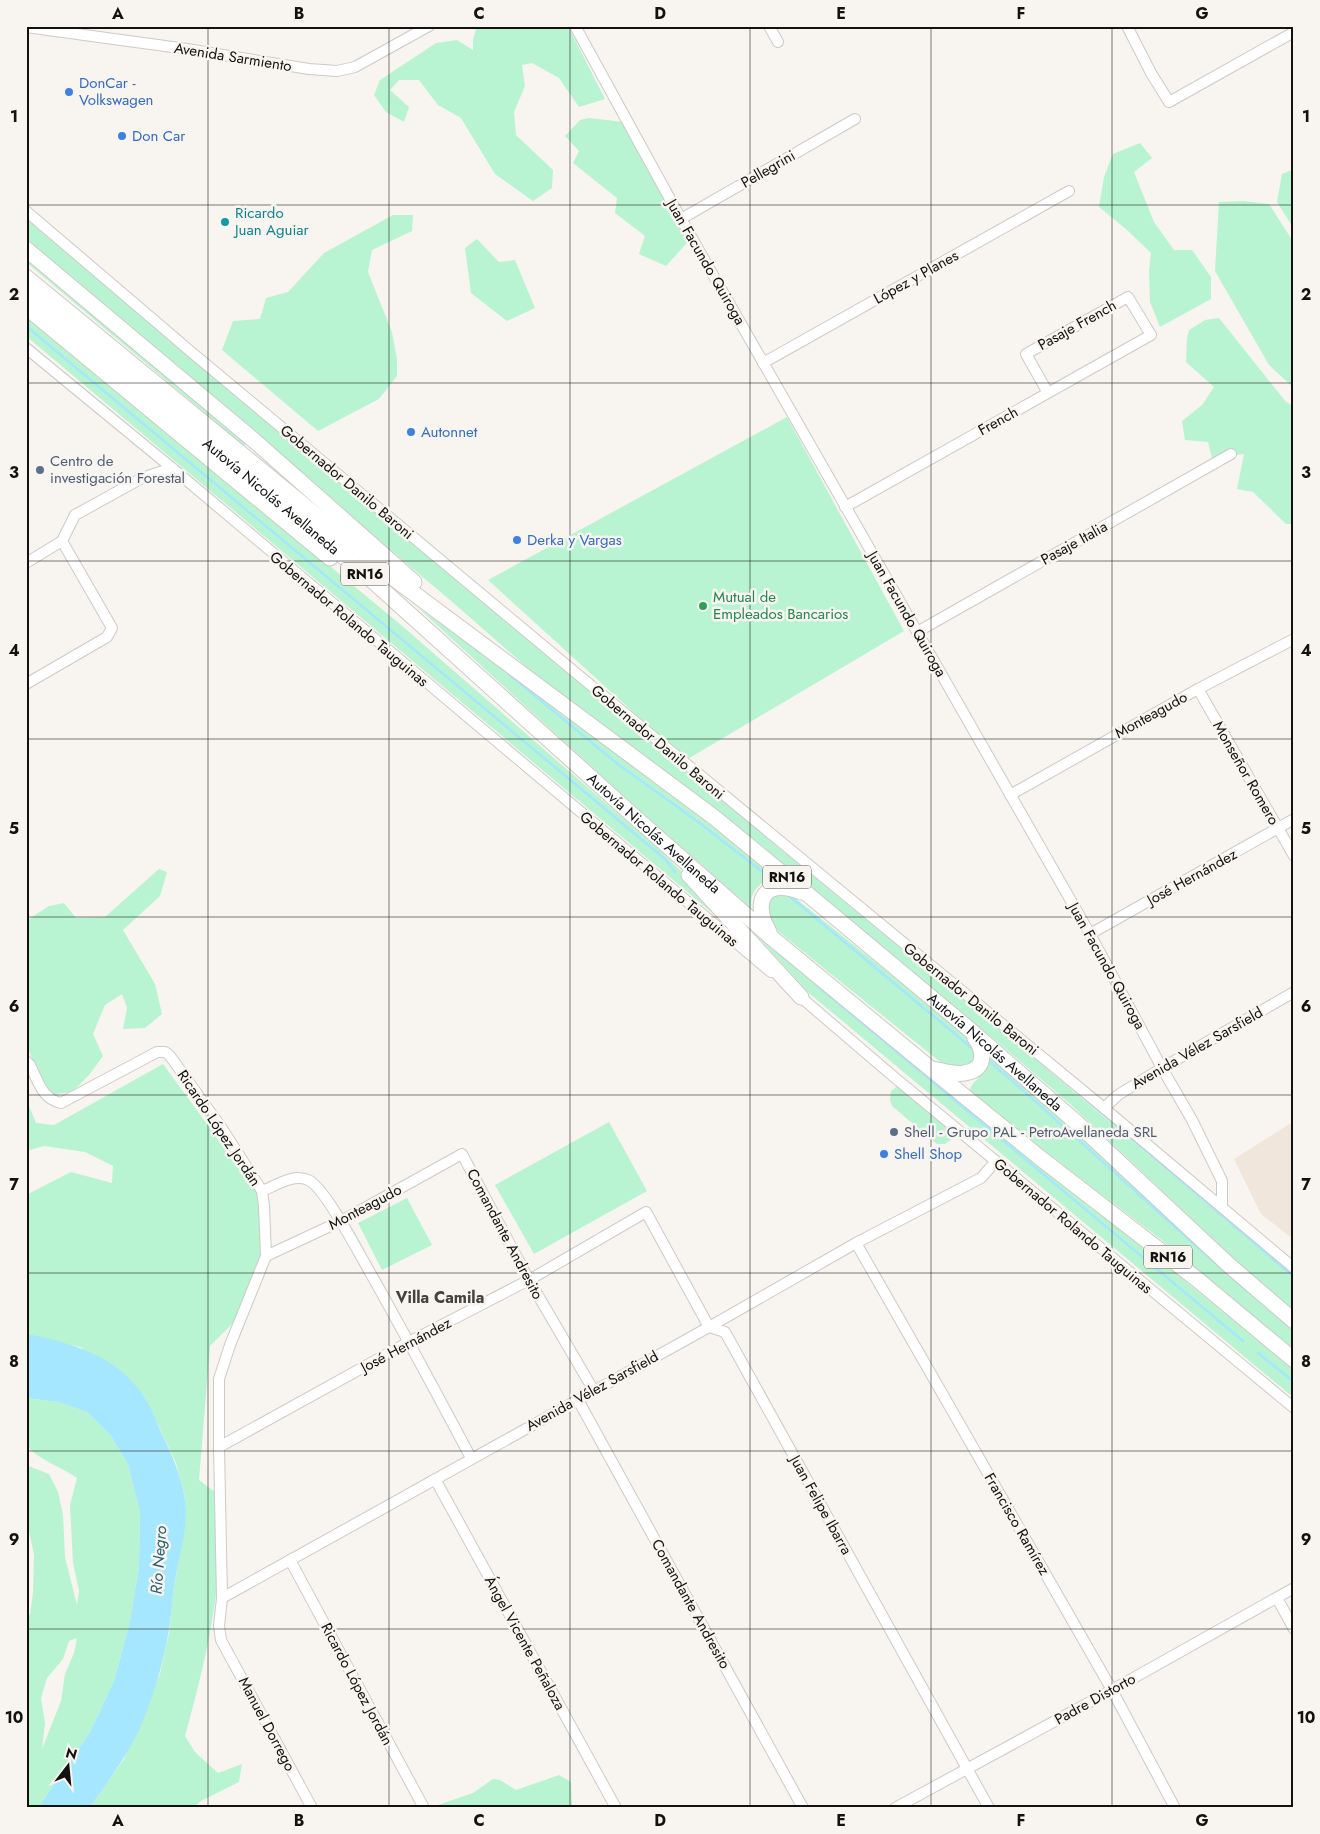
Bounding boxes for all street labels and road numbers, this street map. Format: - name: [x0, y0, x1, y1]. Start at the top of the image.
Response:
- street label: Avenida Sarmiento: [173, 37, 293, 77]
- street label: Pellegrini: [737, 145, 799, 193]
- street label: Juan Facundo Quiroga: [660, 193, 751, 329]
- street label: López y Planes: [870, 245, 962, 309]
- street label: Pasaje French: [1034, 294, 1120, 356]
- street label: French: [974, 401, 1022, 441]
- street label: Gobernador Danilo Baroni: [275, 419, 419, 545]
- street label: Autovía Nicolás Avellaneda: [198, 433, 344, 560]
- street label: Pasaje Italia: [1037, 516, 1111, 570]
- street label: Juan Facundo Quiroga: [861, 545, 952, 681]
- street label: Gobernador Rolando Tauguinas: [265, 546, 433, 692]
- road number: RN16: [341, 562, 389, 586]
- street label: Gobernador Danilo Baroni: [586, 679, 730, 805]
- street label: Monteagudo: [1111, 686, 1191, 744]
- street label: Monseñor Romero: [1207, 717, 1285, 829]
- street label: Autovía Nicolás Avellaneda: [582, 768, 725, 899]
- street label: Gobernador Rolando Tauguinas: [575, 806, 743, 952]
- street label: José Hernández: [1141, 843, 1241, 912]
- road number: RN16: [763, 866, 811, 889]
- street label: Juan Facundo Quiroga: [1062, 897, 1151, 1033]
- street label: Gobernador Danilo Baroni: [899, 937, 1043, 1061]
- street label: Autovía Nicolás Avellaneda: [922, 987, 1067, 1117]
- street label: Avenida Vélez Sarsfield: [1127, 1001, 1267, 1095]
- street label: Ricardo López Jordán: [172, 1065, 266, 1191]
- street label: Gobernador Rolando Tauguinas: [989, 1153, 1157, 1299]
- street label: Comandante Andresito: [461, 1165, 549, 1303]
- street label: Monteagudo: [325, 1179, 405, 1235]
- road number: RN16: [1144, 1246, 1192, 1268]
- street label: José Hernández: [355, 1312, 455, 1379]
- street label: Avenida Vélez Sarsfield: [522, 1345, 662, 1437]
- street label: Juan Felipe Ibarra: [784, 1449, 858, 1559]
- street label: Francisco Ramírez: [979, 1469, 1055, 1579]
- street label: Comandante Andresito: [646, 1535, 736, 1673]
- street label: Ángel Vicente Peñaloza: [479, 1572, 571, 1714]
- street label: Ricardo López Jordán: [315, 1619, 399, 1749]
- street label: Padre Distorto: [1051, 1668, 1139, 1730]
- street label: Manuel Dorrego: [233, 1673, 301, 1775]

